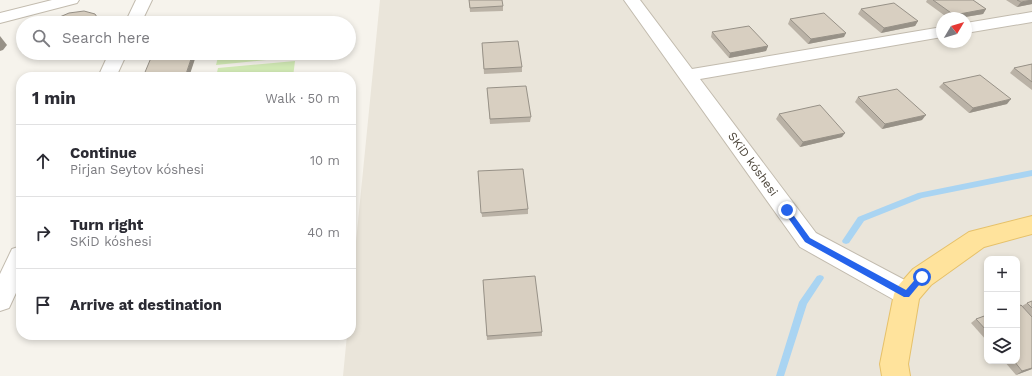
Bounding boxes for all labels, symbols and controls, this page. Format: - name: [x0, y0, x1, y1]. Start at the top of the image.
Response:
- north arrow: [936, 12, 972, 48]
- search box: [16, 16, 356, 60]
- icon: search: [30, 27, 52, 49]
- text: Search here: [62, 29, 150, 47]
- text: 1 min: [32, 88, 76, 108]
- text: Walk · 50 m: [265, 91, 340, 106]
- street label: SKiD kóshesi: [725, 129, 781, 199]
- text: Continue: [70, 144, 137, 162]
- icon: ahead: [32, 150, 54, 172]
- text: 10 m: [310, 153, 340, 168]
- text: Pirjan Seytov kóshesi: [70, 162, 204, 177]
- route end: [778, 201, 796, 219]
- text: Turn right: [70, 216, 143, 234]
- icon: right: [32, 222, 54, 244]
- text: 40 m: [307, 225, 340, 240]
- text: SKiD kóshesi: [70, 234, 152, 249]
- map controls: [984, 256, 1020, 364]
- button: +: [984, 256, 1020, 292]
- route start: [913, 268, 931, 286]
- button: −: [984, 292, 1020, 328]
- icon: arrive: [32, 294, 54, 316]
- text: Arrive at destination: [70, 296, 222, 314]
- button: layers: [984, 328, 1020, 364]

